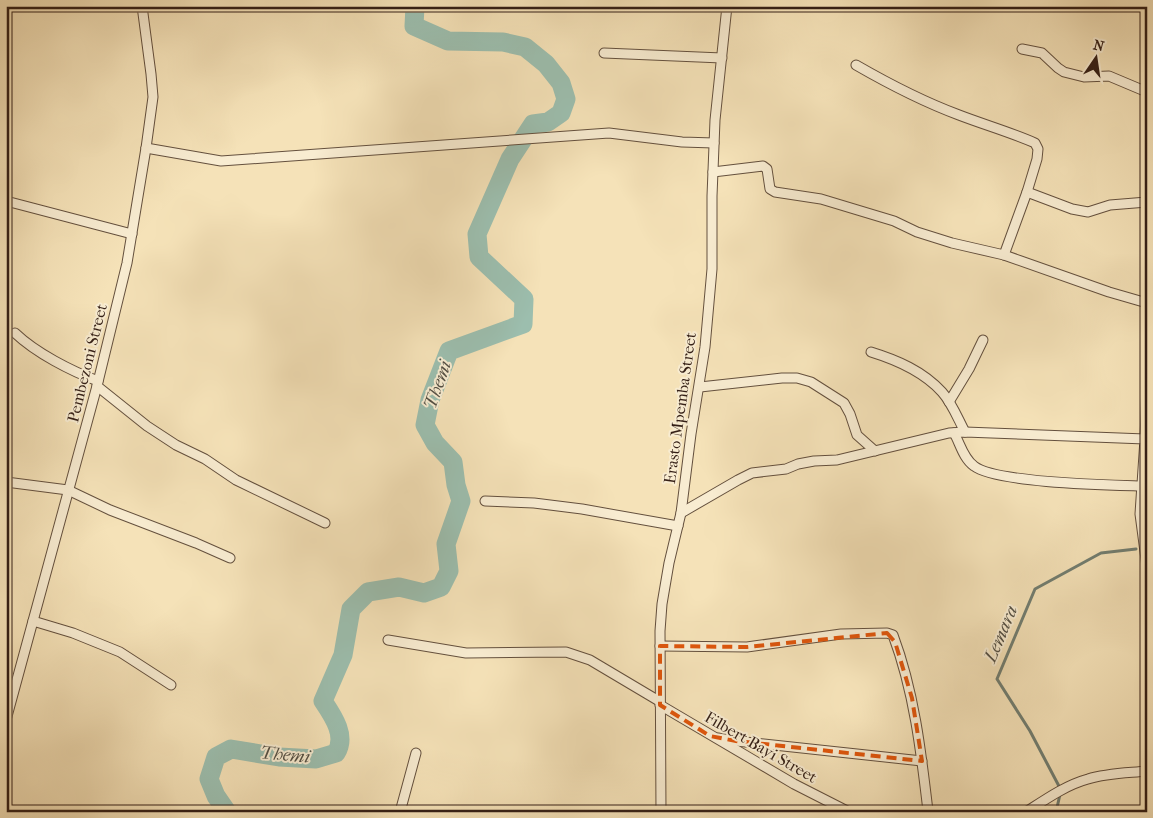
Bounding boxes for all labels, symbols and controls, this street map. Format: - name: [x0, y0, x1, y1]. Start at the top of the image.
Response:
- north arrow: [1070, 32, 1120, 82]
- text: N: [1092, 36, 1106, 55]
- street label: Pembezoni Street: [63, 301, 111, 424]
- street label: Erasto Mpemba Street: [660, 331, 700, 485]
- water label: Themi: [420, 356, 457, 412]
- water label: Lemara: [979, 603, 1022, 667]
- street label: Filbert Bayi Street: [702, 707, 821, 787]
- water label: Themi: [259, 742, 313, 768]

